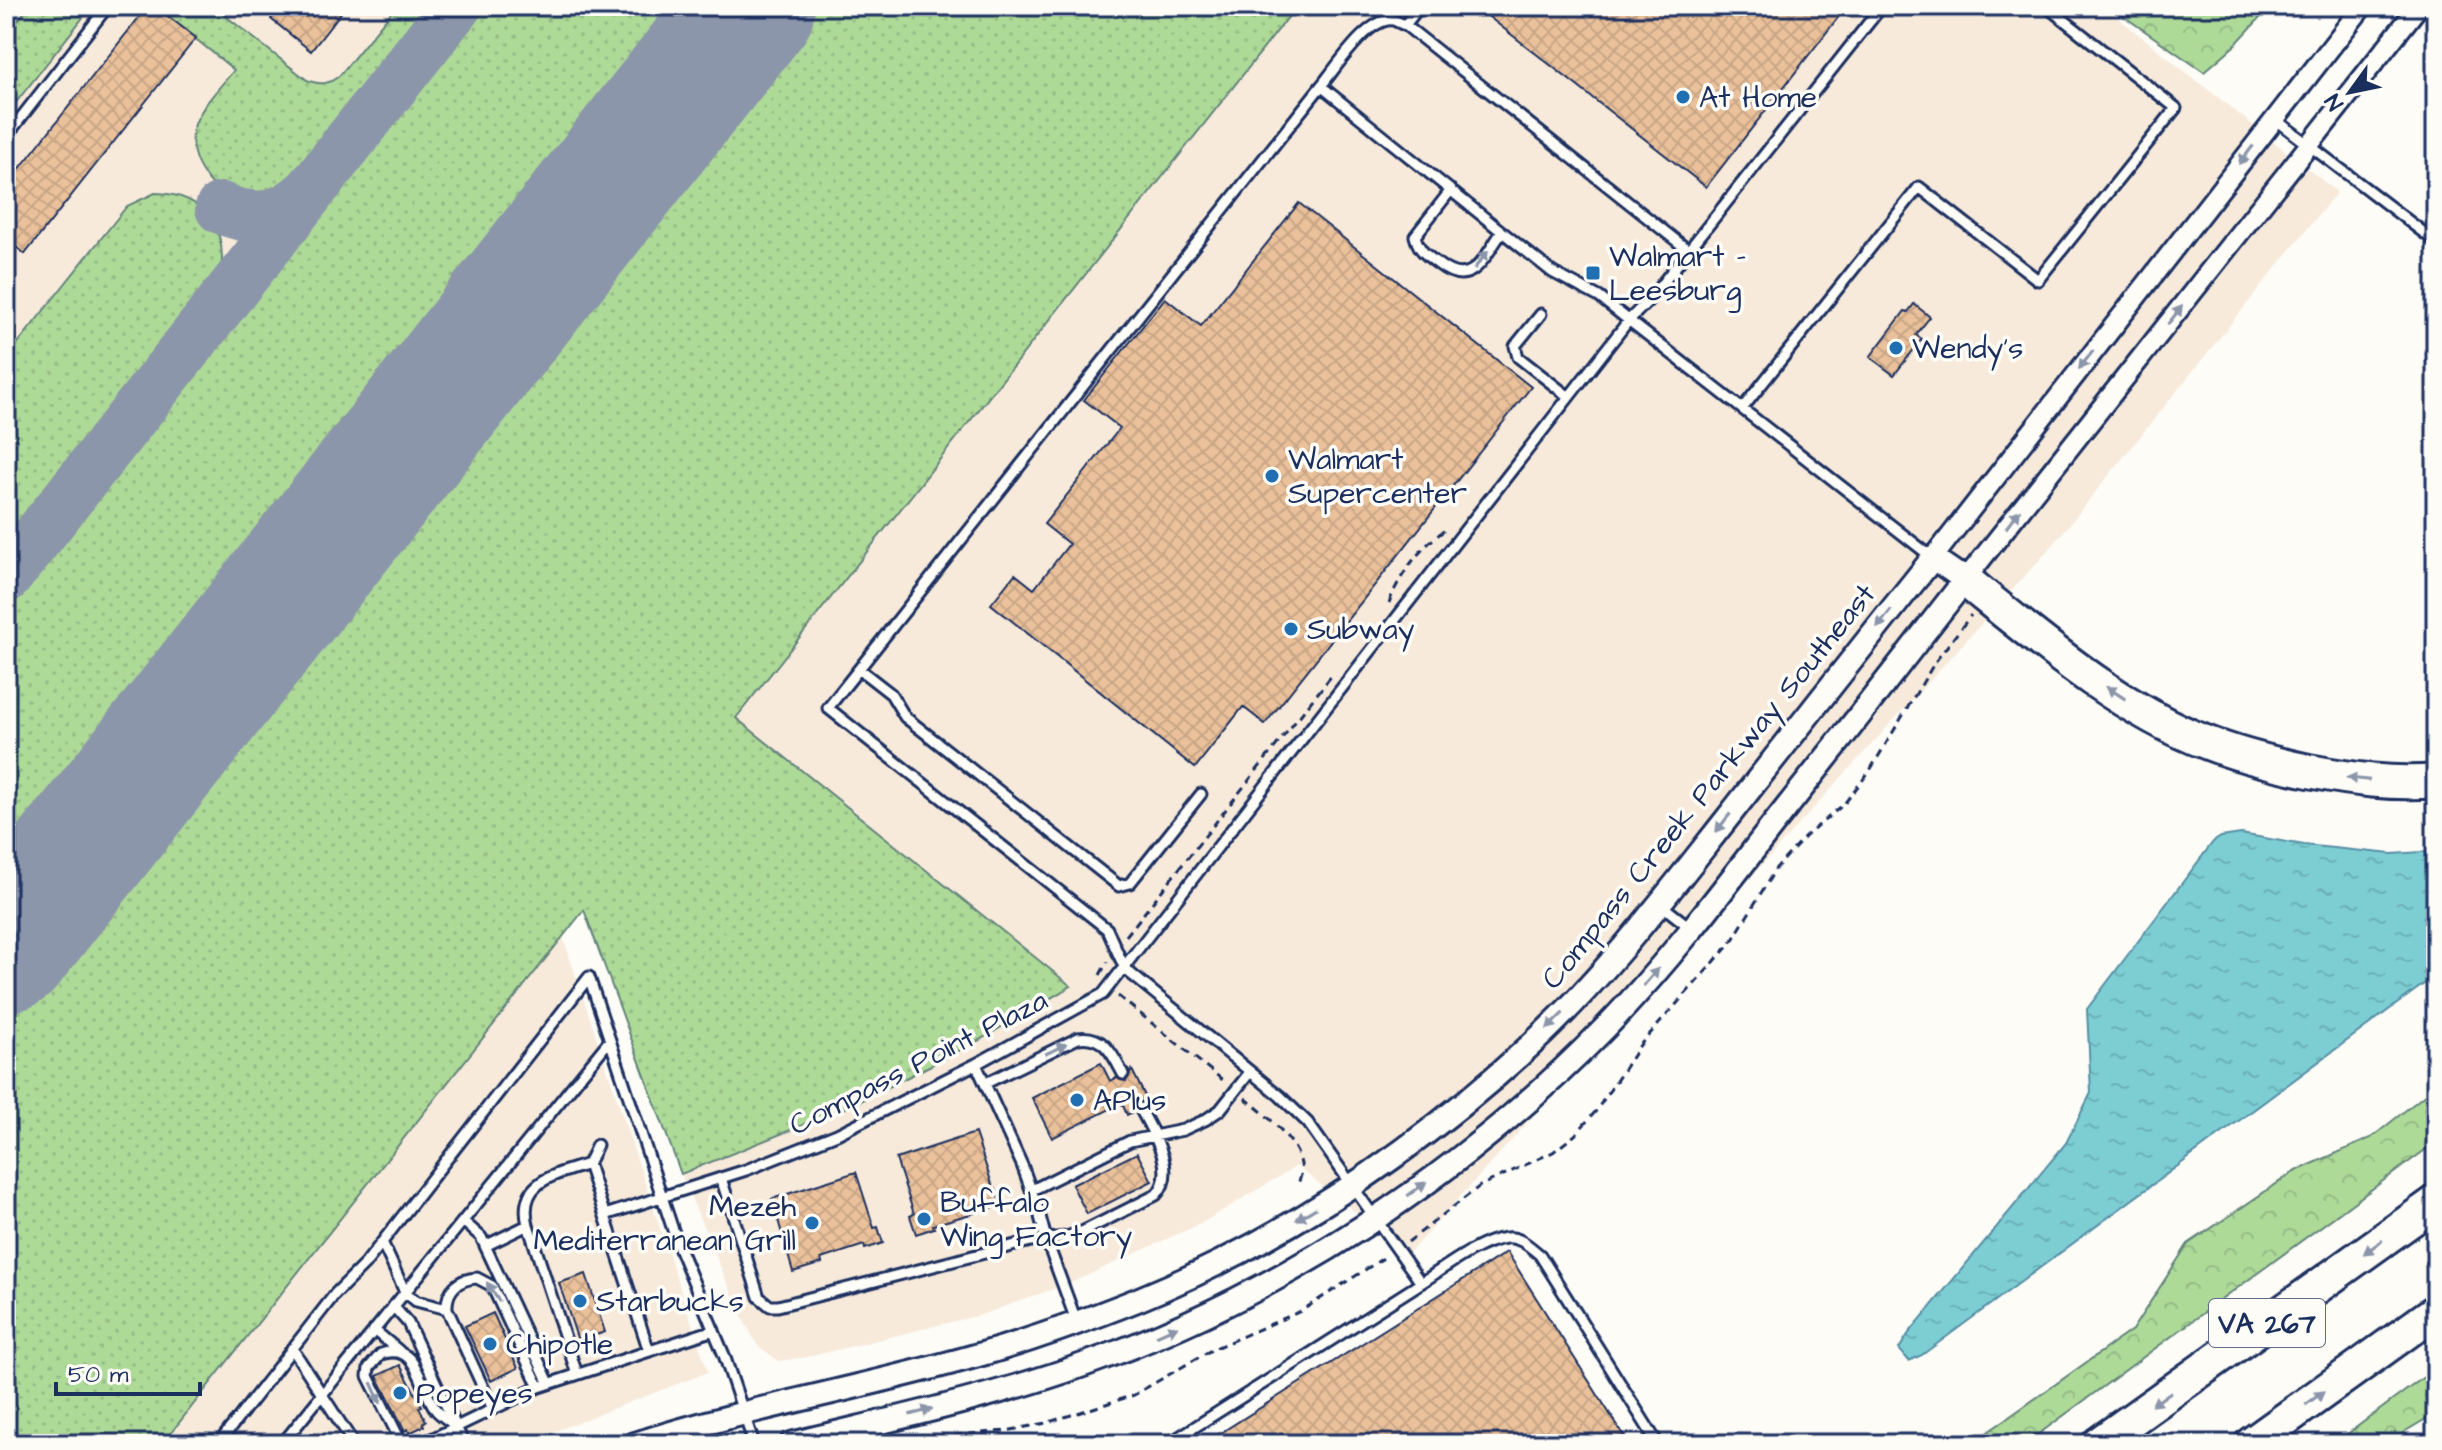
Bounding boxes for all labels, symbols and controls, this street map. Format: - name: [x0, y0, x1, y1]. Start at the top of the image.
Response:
- north arrow: [2310, 52, 2390, 132]
- place label: At Home: [1699, 77, 1817, 119]
- marker: At Home: [1674, 88, 1692, 106]
- text: N: [2318, 88, 2351, 116]
- one-way arrow: [2239, 145, 2255, 165]
- place label: Walmart - Leesburg: [1609, 236, 1746, 313]
- one-way arrow: [1473, 250, 1489, 270]
- marker: Walmart - Leesburg: [1584, 264, 1602, 282]
- one-way arrow: [2166, 305, 2182, 325]
- place label: Wendy's: [1912, 328, 2023, 371]
- marker: Wendy's: [1887, 339, 1905, 357]
- one-way arrow: [2079, 350, 2095, 371]
- place label: Walmart Supercenter: [1288, 439, 1467, 515]
- marker: Walmart Supercenter: [1263, 467, 1281, 485]
- one-way arrow: [2005, 509, 2021, 529]
- street label: Compass Creek Parkway Southeast: [1532, 575, 1887, 999]
- place label: Subway: [1307, 609, 1414, 652]
- one-way arrow: [1877, 609, 1893, 629]
- marker: Subway: [1282, 620, 1300, 638]
- one-way arrow: [2105, 687, 2127, 701]
- one-way arrow: [2346, 772, 2371, 785]
- one-way arrow: [1716, 813, 1732, 833]
- one-way arrow: [1642, 968, 1659, 988]
- street label: Compass Point Plaza: [782, 980, 1055, 1146]
- one-way arrow: [1546, 1011, 1565, 1030]
- one-way arrow: [1044, 1042, 1067, 1056]
- place label: APlus: [1093, 1080, 1166, 1122]
- marker: APlus: [1068, 1091, 1086, 1109]
- place label: Buffalo Wing Factory: [940, 1182, 1132, 1259]
- one-way arrow: [1407, 1182, 1428, 1197]
- place label: Mezeh Mediterranean Grill: [534, 1186, 796, 1262]
- one-way arrow: [1295, 1207, 1317, 1221]
- marker: Buffalo Wing Factory: [915, 1210, 933, 1228]
- marker: Mezeh Mediterranean Grill: [803, 1214, 821, 1232]
- one-way arrow: [2362, 1239, 2383, 1254]
- one-way arrow: [485, 1281, 500, 1302]
- place label: Starbucks: [596, 1281, 744, 1323]
- marker: Starbucks: [571, 1292, 589, 1310]
- road number: VA 267: [2209, 1299, 2325, 1347]
- place label: Chipotle: [506, 1324, 613, 1366]
- one-way arrow: [1156, 1324, 1179, 1337]
- marker: Chipotle: [481, 1335, 499, 1353]
- scale bar: [56, 1346, 200, 1396]
- text: 50 m: [68, 1358, 129, 1392]
- place label: Popeyes: [416, 1373, 533, 1416]
- one-way arrow: [369, 1382, 383, 1405]
- marker: Popeyes: [391, 1384, 409, 1402]
- one-way arrow: [2151, 1391, 2172, 1406]
- one-way arrow: [2304, 1391, 2325, 1407]
- one-way arrow: [908, 1405, 933, 1418]

